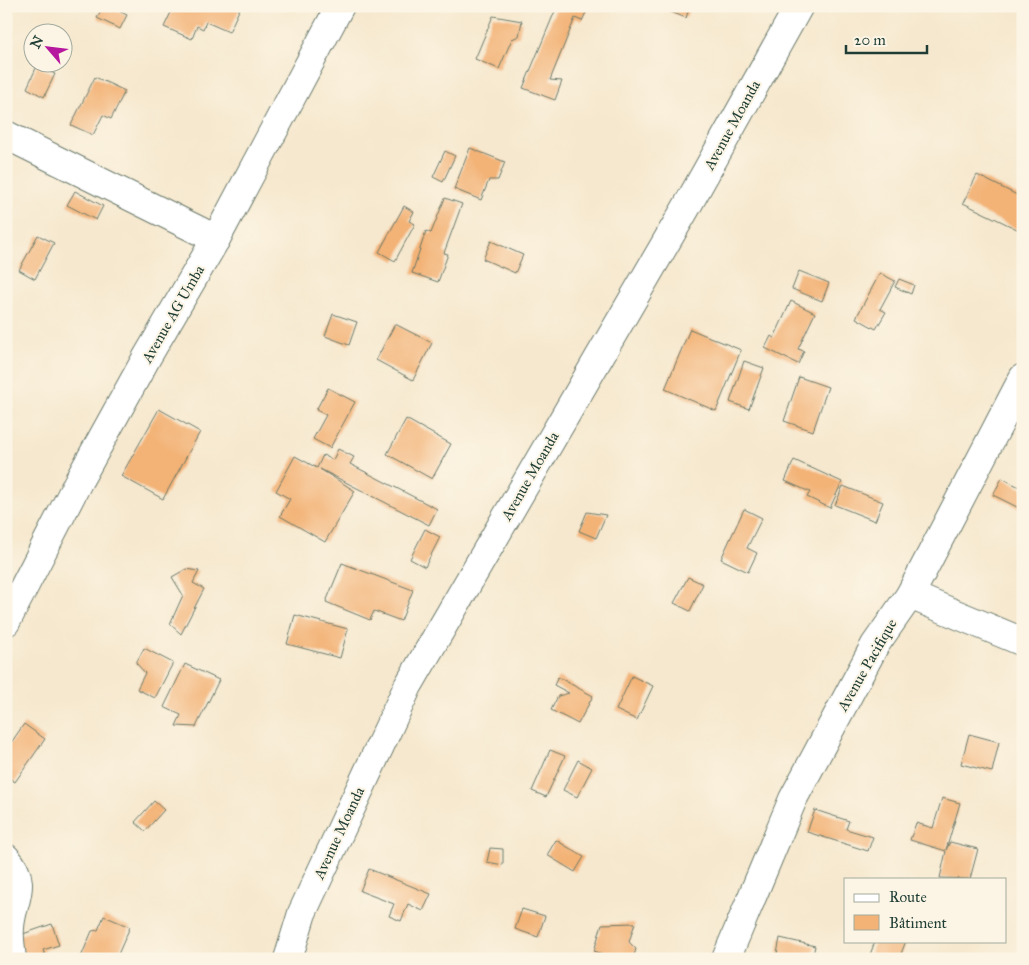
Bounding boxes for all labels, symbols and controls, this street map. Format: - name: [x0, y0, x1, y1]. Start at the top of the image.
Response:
- north arrow: [22, 22, 72, 72]
- scale bar: [846, 22, 928, 54]
- text: 20 m: [854, 31, 886, 49]
- text: N: [27, 33, 47, 51]
- street label: Avenue Moanda: [700, 77, 764, 174]
- street label: Avenue AG Umba: [137, 261, 209, 367]
- street label: Avenue Moanda: [497, 428, 563, 524]
- street label: Avenue Pacifique: [833, 616, 902, 716]
- street label: Avenue Moanda: [309, 783, 368, 883]
- legend: [844, 878, 1006, 942]
- text: Route: [889, 888, 927, 906]
- text: Bâtiment: [889, 914, 948, 932]

